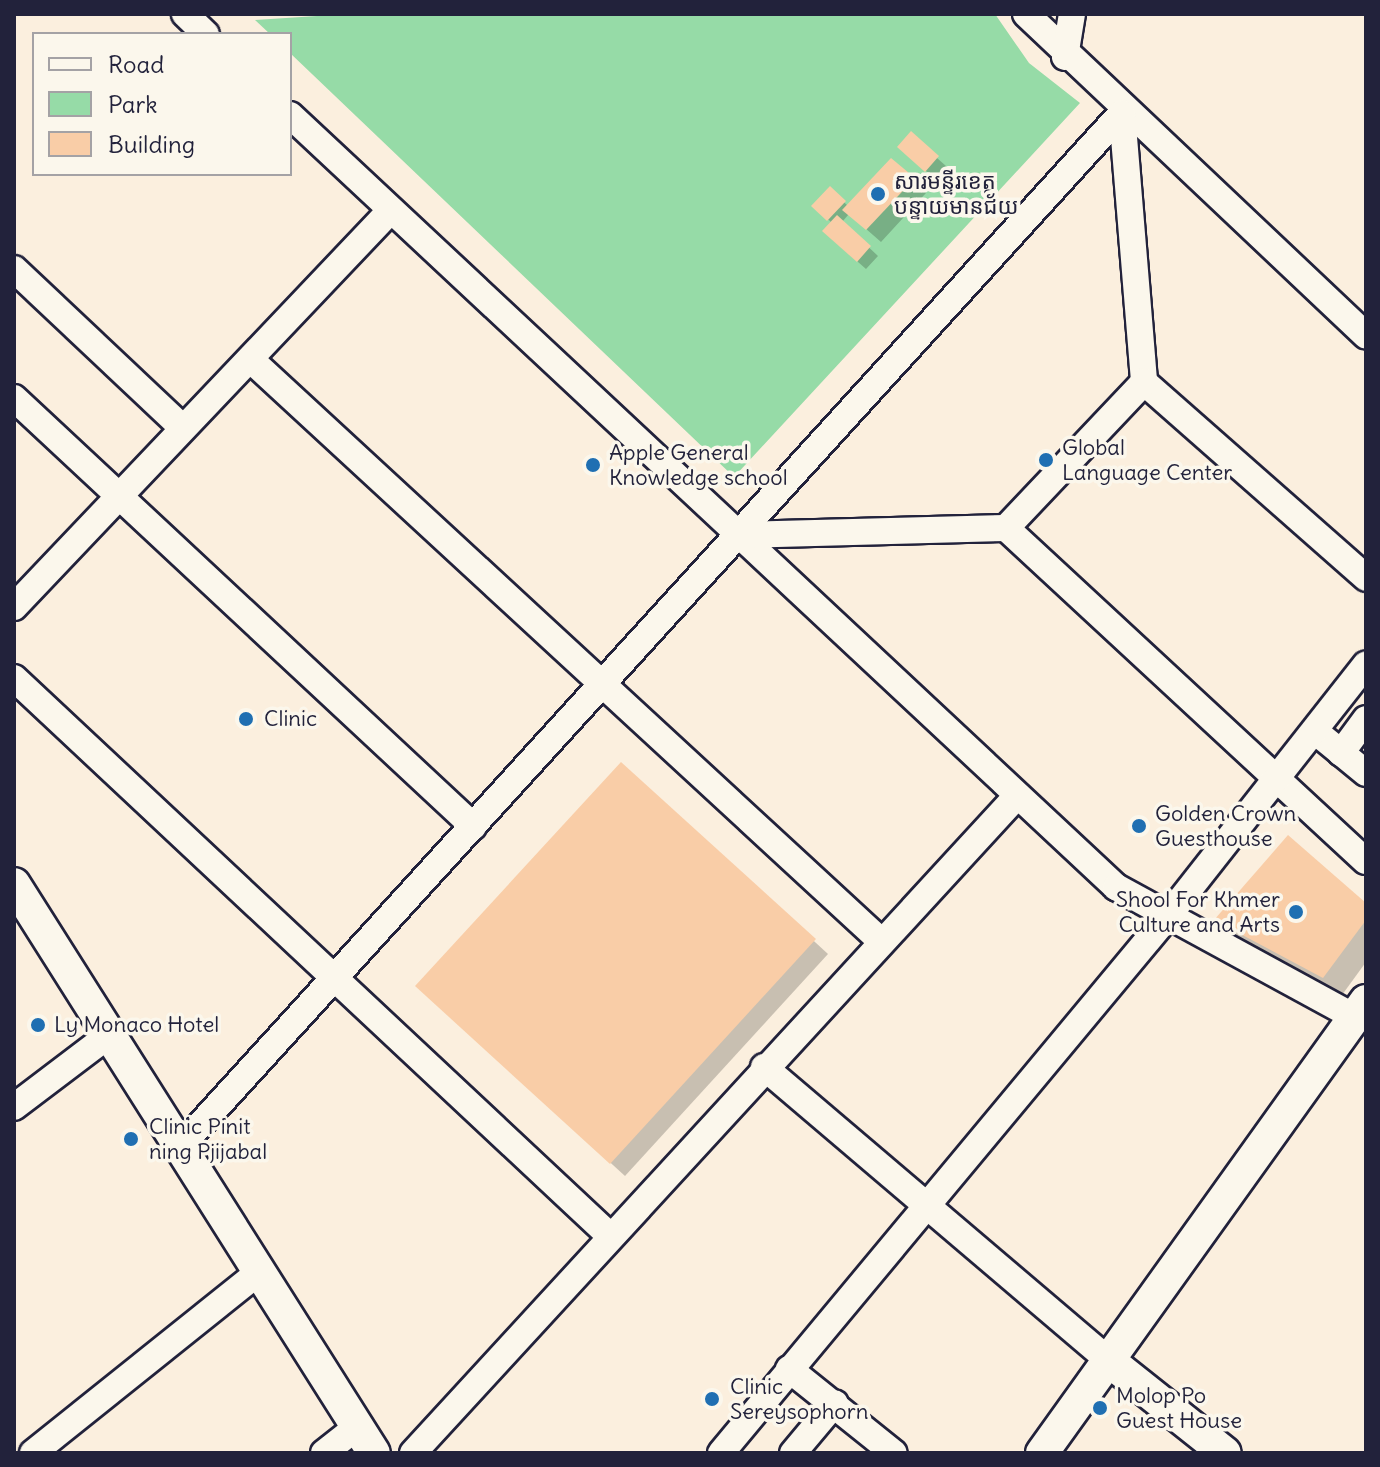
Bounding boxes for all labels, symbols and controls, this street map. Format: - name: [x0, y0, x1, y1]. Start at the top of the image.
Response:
- legend: [32, 32, 292, 176]
- text: Road: [108, 49, 164, 79]
- text: Park: [108, 89, 158, 119]
- text: Building: [108, 129, 195, 159]
- place label: សារមន្ទីរខេត្ត បន្ទាយមានជ័យ: [894, 168, 1018, 220]
- marker: សារមន្ទីរខេត្ត បន្ទាយមានជ័យ: [869, 185, 887, 203]
- place label: Global Language Center: [1062, 434, 1232, 486]
- place label: Apple General Knowledge school: [609, 439, 788, 490]
- marker: Global Language Center: [1037, 451, 1055, 469]
- marker: Apple General Knowledge school: [584, 456, 602, 474]
- place label: Clinic: [264, 706, 317, 732]
- marker: Clinic: [235, 708, 257, 730]
- place label: Golden Crown Guesthouse: [1155, 800, 1296, 852]
- marker: Golden Crown Guesthouse: [1130, 817, 1148, 835]
- place label: Shool For Khmer Culture and Arts: [1116, 886, 1280, 938]
- marker: Shool For Khmer Culture and Arts: [1287, 903, 1305, 921]
- place label: Ly Monaco Hotel: [54, 1012, 219, 1038]
- marker: Ly Monaco Hotel: [29, 1016, 47, 1034]
- place label: Clinic Pinit ning Pjijabal: [149, 1113, 267, 1164]
- marker: Clinic Pinit ning Pjijabal: [120, 1128, 142, 1150]
- place label: Clinic Sereysophorn: [730, 1373, 868, 1424]
- place label: Molop Po Guest House: [1116, 1382, 1242, 1434]
- marker: Clinic Sereysophorn: [701, 1388, 723, 1410]
- marker: Molop Po Guest House: [1091, 1399, 1109, 1417]

